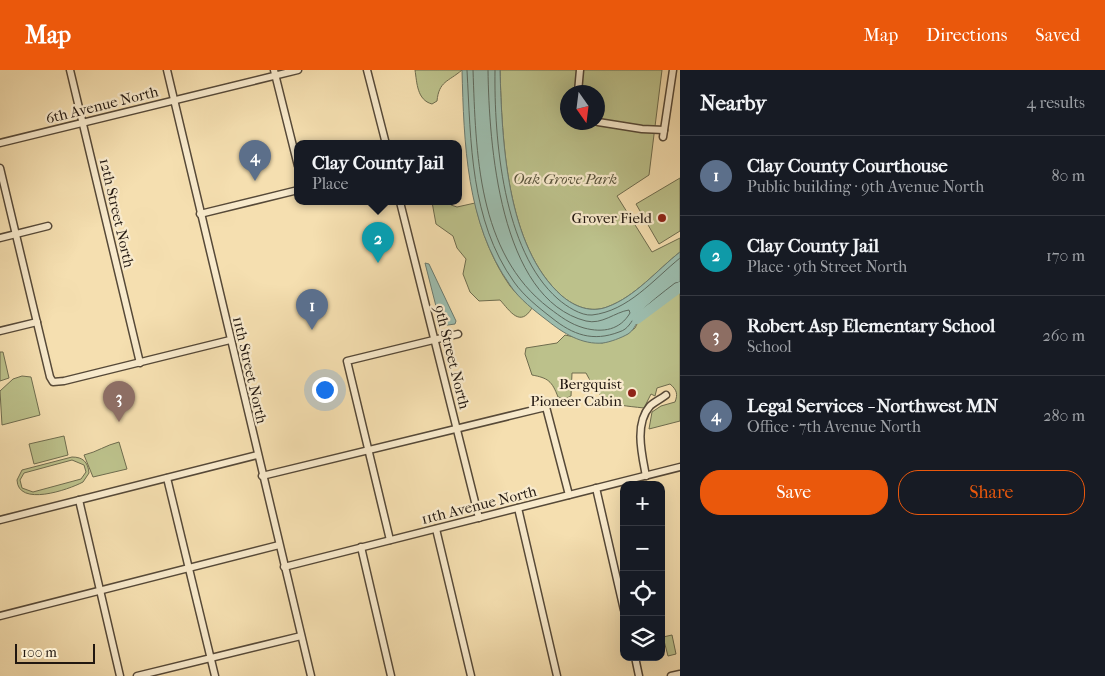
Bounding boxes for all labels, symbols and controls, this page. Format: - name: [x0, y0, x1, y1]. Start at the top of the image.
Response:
- text: Map: [25, 21, 71, 49]
- text: Map: [864, 25, 898, 46]
- text: Directions: [926, 25, 1007, 46]
- text: Saved: [1035, 25, 1080, 46]
- street label: 6th Avenue North: [44, 82, 161, 128]
- north arrow: [560, 85, 605, 130]
- text: Nearby: [700, 91, 766, 115]
- text: 4 results: [1027, 93, 1085, 112]
- pin: 4: [239, 140, 271, 181]
- popup: [294, 140, 462, 205]
- text: Clay County Jail: [312, 152, 444, 174]
- text: Clay County Courthouse: [747, 155, 948, 177]
- street label: 12th Street North: [96, 157, 138, 270]
- text: 1: [713, 166, 719, 185]
- text: 80 m: [1051, 166, 1085, 185]
- park label: Oak Grove Park: [513, 170, 617, 188]
- text: Place: [312, 174, 348, 193]
- text: Public building · 9th Avenue North: [747, 177, 984, 196]
- place label: Grover Field: [572, 209, 653, 227]
- marker: Grover Field: [656, 212, 668, 224]
- pin: 2: [362, 222, 394, 263]
- text: Clay County Jail: [747, 235, 879, 257]
- text: 2: [712, 246, 720, 265]
- text: 170 m: [1046, 246, 1085, 265]
- text: Place · 9th Street North: [747, 257, 907, 276]
- pin: 1: [296, 289, 328, 330]
- street label: 9th Street North: [430, 303, 474, 411]
- street label: 11th Street North: [229, 315, 271, 426]
- text: Robert Asp Elementary School: [747, 315, 995, 337]
- text: 3: [713, 326, 719, 345]
- text: 260 m: [1043, 326, 1085, 345]
- text: School: [747, 337, 792, 356]
- place label: Bergquist Pioneer Cabin: [530, 375, 623, 410]
- your location: [312, 377, 338, 403]
- pin: 3: [103, 381, 135, 422]
- marker: Bergquist Pioneer Cabin: [626, 387, 638, 399]
- text: Legal Services - Northwest MN: [747, 395, 998, 417]
- text: 4: [711, 406, 721, 425]
- text: 280 m: [1043, 406, 1085, 425]
- text: Office · 7th Avenue North: [747, 417, 921, 436]
- button: Save: [700, 470, 888, 515]
- button: Share: [898, 470, 1085, 515]
- map controls: [620, 481, 665, 661]
- button: +: [620, 481, 665, 526]
- street label: 11th Avenue North: [419, 482, 539, 528]
- button: −: [620, 526, 665, 571]
- button: locate: [620, 571, 665, 616]
- button: layers: [620, 616, 665, 661]
- scale bar: [15, 641, 95, 664]
- text: 100 m: [22, 644, 57, 661]

